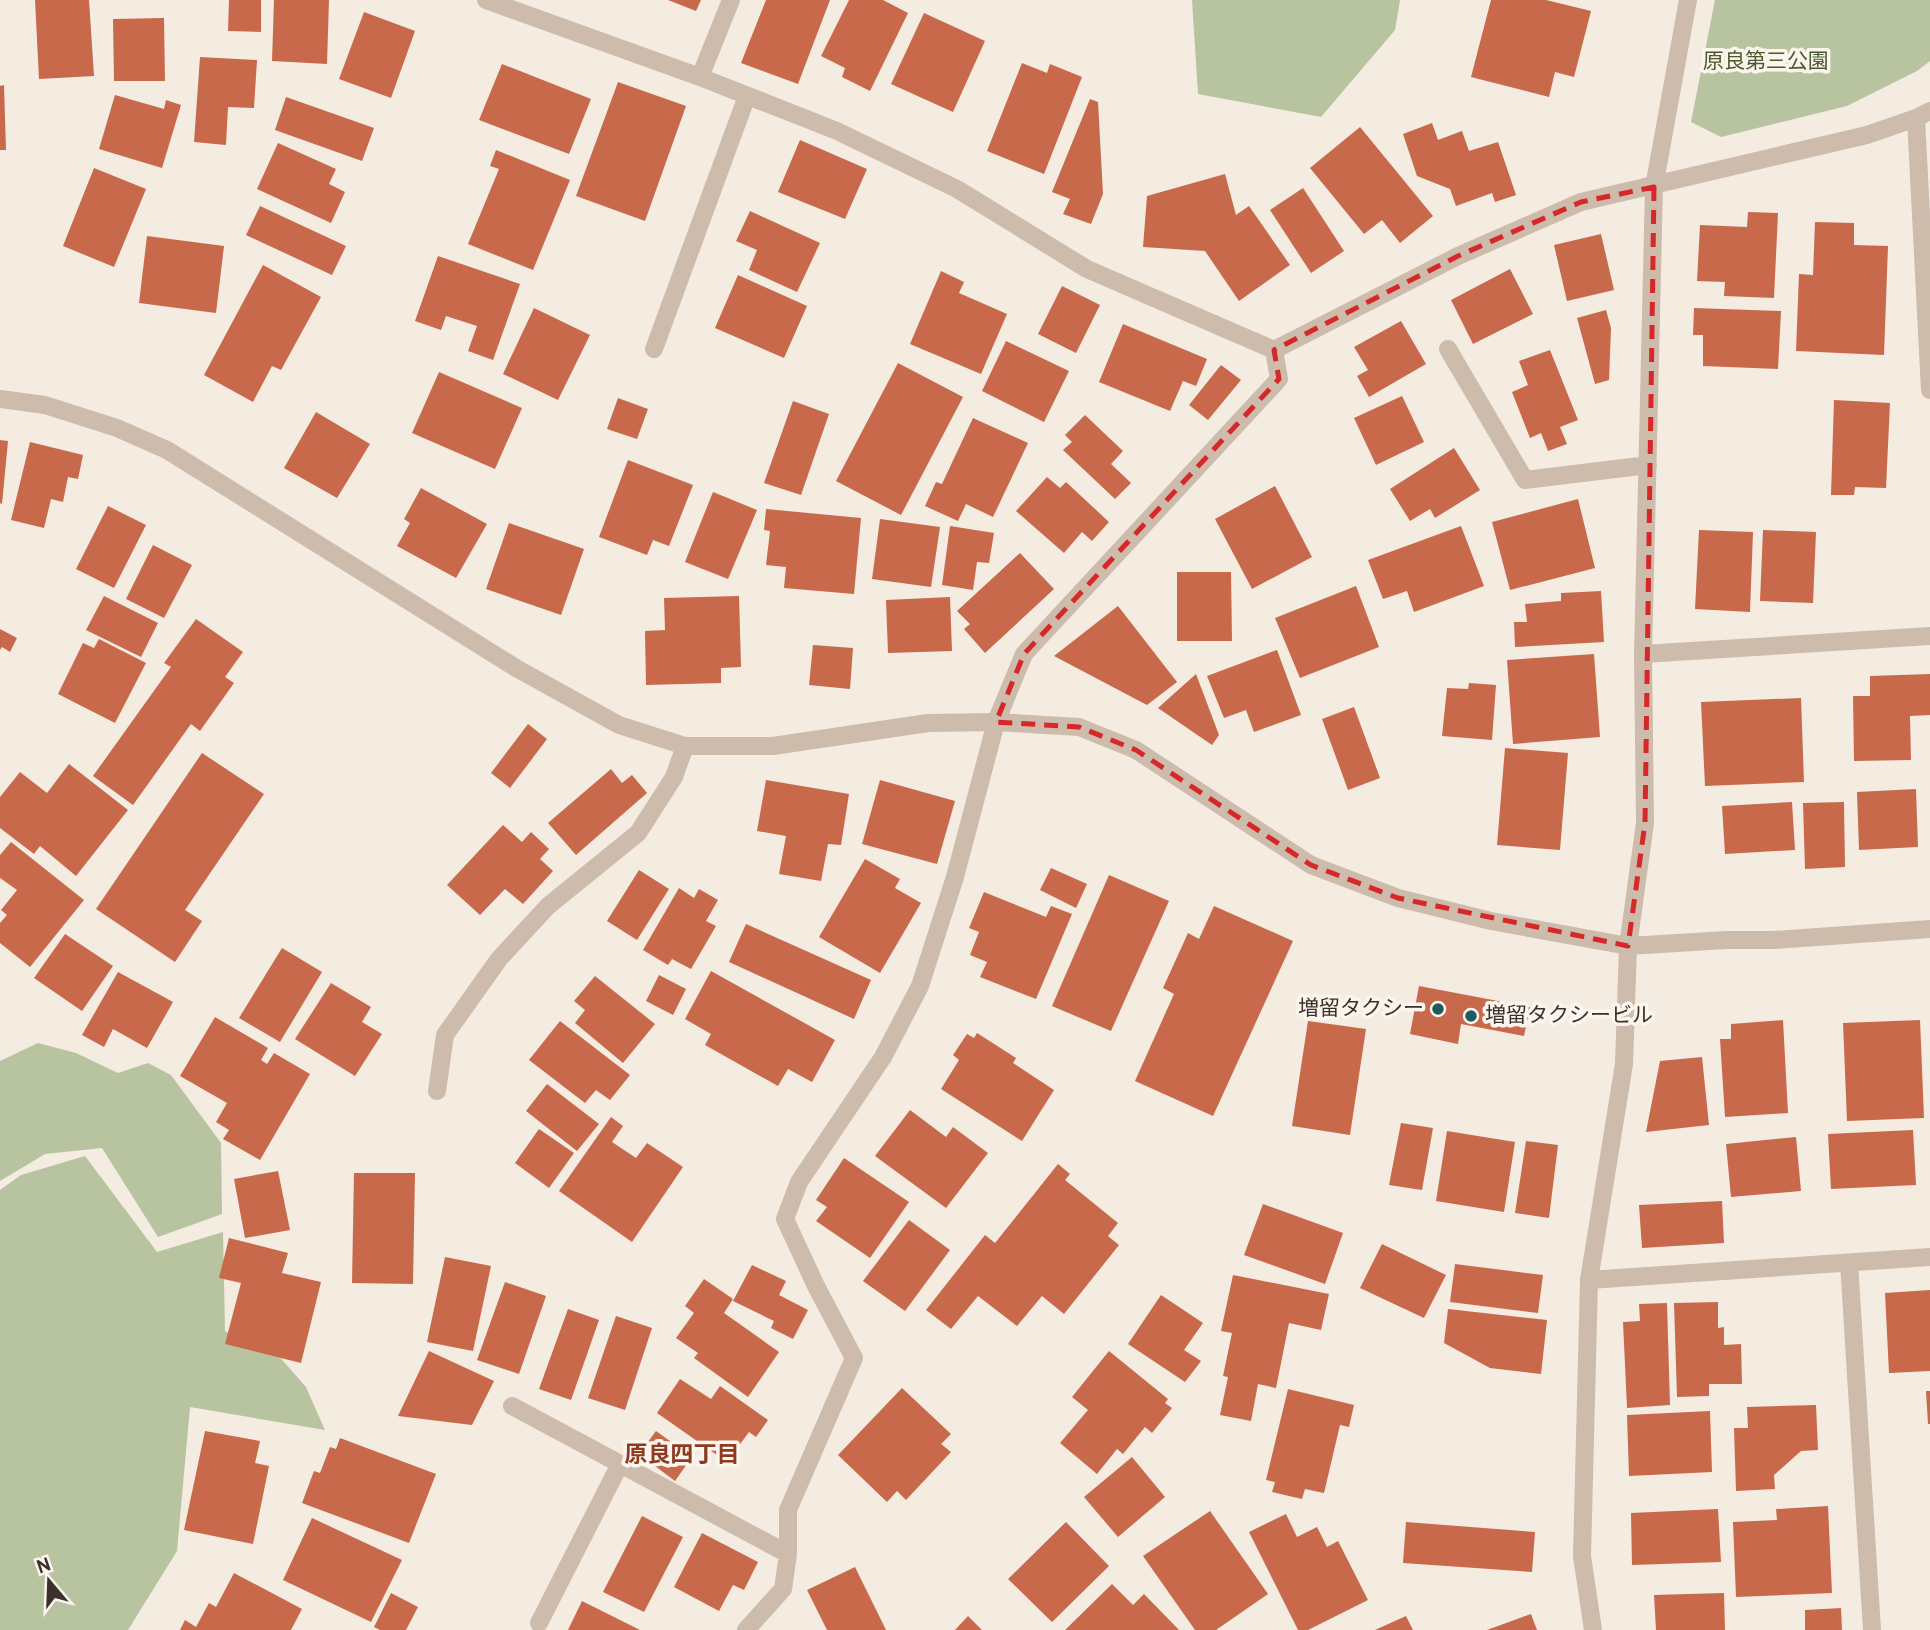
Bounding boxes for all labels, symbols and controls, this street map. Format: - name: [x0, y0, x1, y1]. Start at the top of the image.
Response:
- park label: 原良第三公園: [1703, 49, 1829, 76]
- place label: 増留タクシー: [1298, 996, 1424, 1023]
- marker: 増留タクシー: [1430, 1001, 1446, 1017]
- place label: 増留タクシービル: [1485, 1003, 1653, 1030]
- marker: 増留タクシービル: [1463, 1008, 1479, 1024]
- district label: 原良四丁目: [625, 1442, 740, 1471]
- north arrow: [14, 1546, 84, 1616]
- text: N: [34, 1553, 54, 1580]

